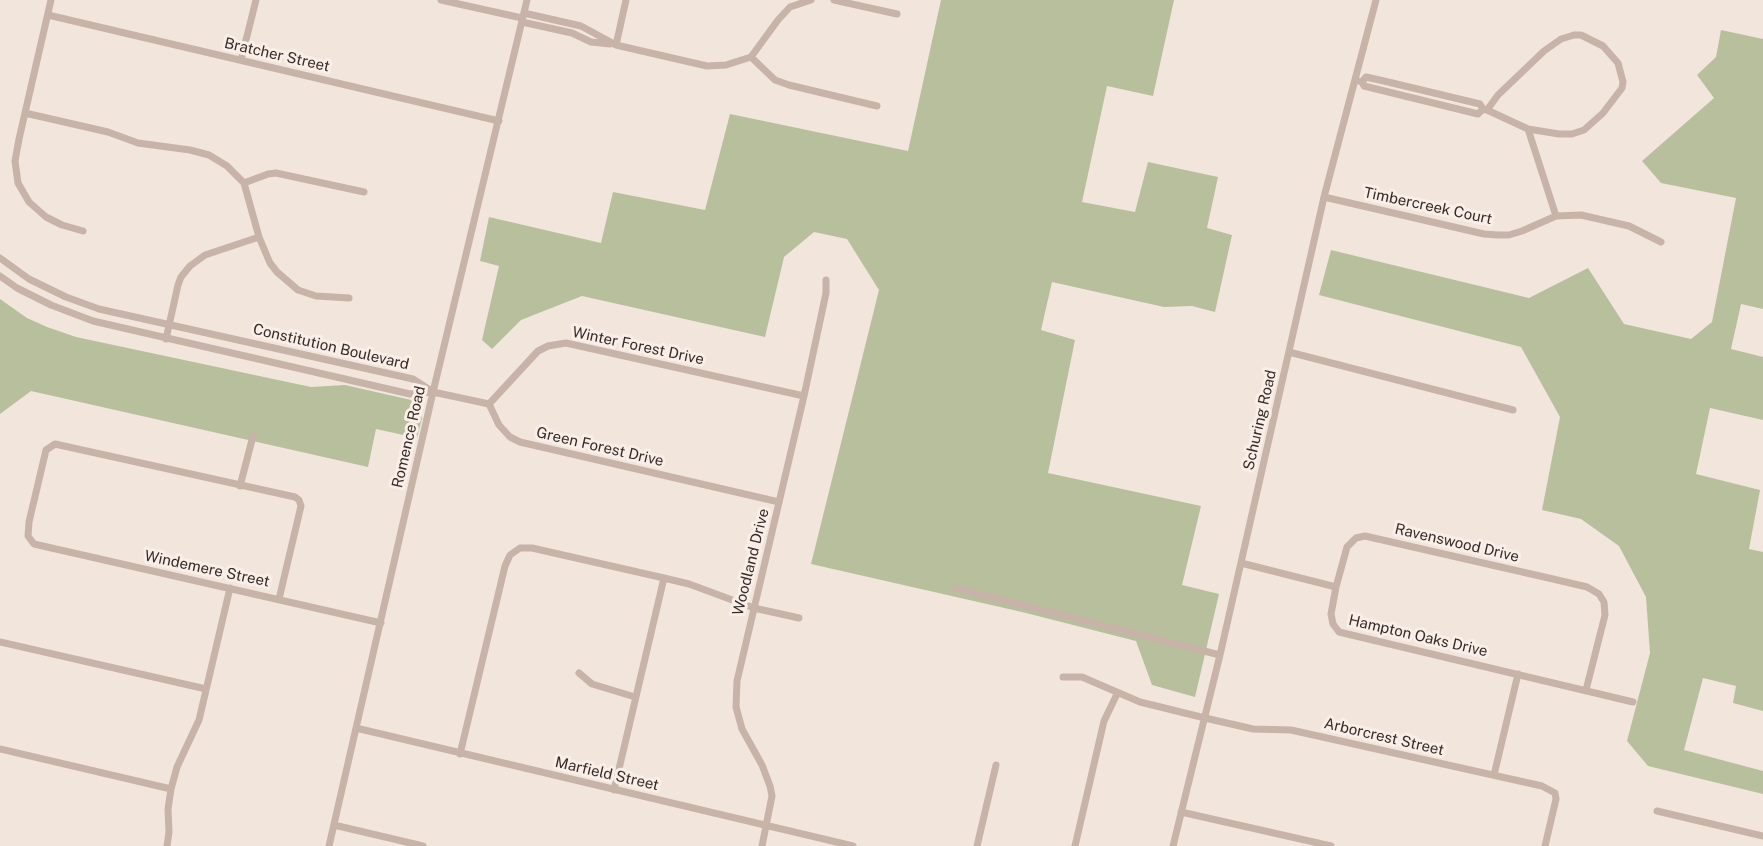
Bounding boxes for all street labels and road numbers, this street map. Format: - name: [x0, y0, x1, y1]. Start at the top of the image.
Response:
- street label: Bratcher Street: [222, 34, 332, 76]
- street label: Timbercreek Court: [1362, 184, 1494, 228]
- street label: Constitution Boulevard: [251, 320, 411, 374]
- street label: Winter Forest Drive: [570, 323, 706, 369]
- street label: Schuring Road: [1240, 368, 1280, 472]
- street label: Romence Road: [389, 384, 429, 490]
- street label: Green Forest Drive: [535, 424, 665, 470]
- street label: Woodland Drive: [729, 507, 773, 617]
- street label: Ravenswood Drive: [1393, 520, 1521, 566]
- street label: Windemere Street: [143, 547, 271, 591]
- street label: Hampton Oaks Drive: [1347, 611, 1489, 661]
- street label: Arborcrest Street: [1322, 714, 1446, 760]
- street label: Marfield Street: [553, 753, 661, 795]

